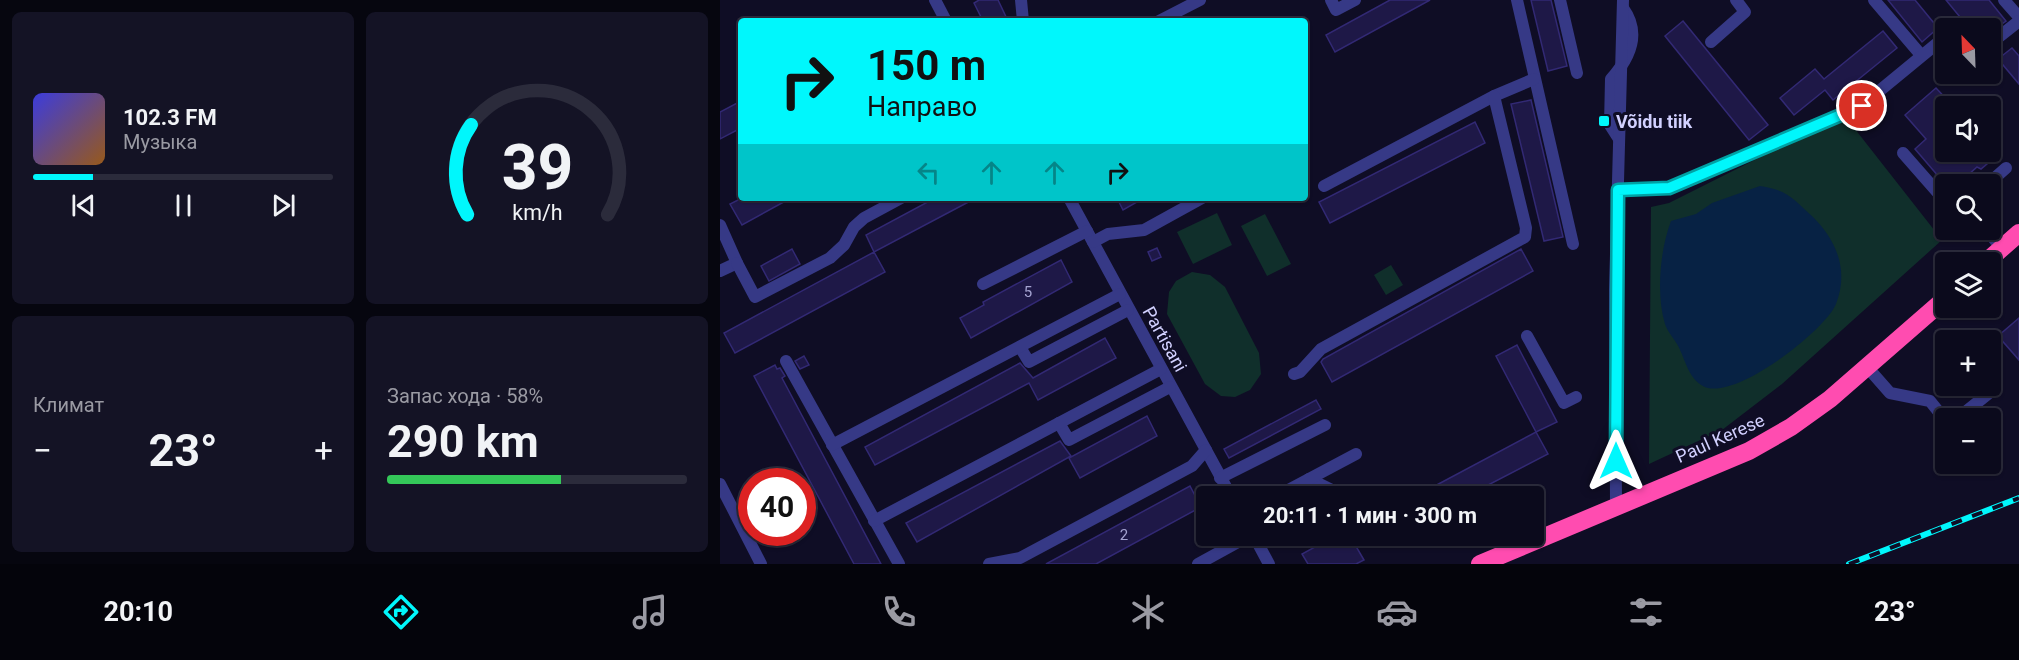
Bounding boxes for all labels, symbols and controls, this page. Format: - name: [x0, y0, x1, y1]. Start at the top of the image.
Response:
- north arrow: [1935, 18, 2001, 84]
- map controls: [1935, 18, 2001, 474]
- text: 150 m: [867, 41, 986, 90]
- icon: right: [768, 42, 846, 120]
- pin: [1836, 80, 1887, 131]
- icon: arrive: [1845, 89, 1878, 122]
- text: Направо: [867, 91, 977, 123]
- button: sound: [1935, 96, 2001, 162]
- text: 102.3 FM: [123, 105, 217, 130]
- place label: Võidu tiik: [1616, 111, 1693, 132]
- marker: Võidu tiik: [1597, 114, 1611, 128]
- text: Музыка: [123, 130, 197, 154]
- text: 39: [501, 131, 573, 204]
- icon: left: [912, 156, 945, 189]
- icon: ahead: [975, 156, 1008, 189]
- icon: ahead: [1038, 156, 1071, 189]
- icon: right: [1101, 156, 1134, 189]
- button: search: [1935, 174, 2001, 240]
- icon: previous: [67, 189, 100, 222]
- icon: pause: [167, 189, 200, 222]
- icon: next: [267, 189, 300, 222]
- text: km/h: [512, 200, 562, 225]
- button: layers: [1935, 252, 2001, 318]
- house number: 5: [1024, 283, 1032, 301]
- street label: Partisani: [1139, 303, 1191, 375]
- button: +: [1935, 330, 2001, 396]
- text: Запас хода · 58%: [387, 384, 543, 408]
- text: Климат: [33, 393, 104, 417]
- button: −: [1935, 408, 2001, 474]
- street label: Paul Kerese: [1672, 409, 1768, 467]
- text: 290 km: [387, 415, 539, 468]
- text: 23°: [148, 424, 218, 477]
- position arrow: [1584, 429, 1648, 493]
- text: −: [33, 431, 52, 470]
- text: +: [314, 431, 333, 470]
- speed limit sign: 40: [738, 468, 816, 546]
- text: 20:11 · 1 мин · 300 m: [1263, 503, 1477, 528]
- house number: 2: [1120, 526, 1128, 544]
- icon: directions: [380, 591, 422, 633]
- icon: music: [629, 591, 671, 633]
- icon: phone: [878, 591, 920, 633]
- icon: climate: [1127, 591, 1169, 633]
- icon: car: [1376, 591, 1418, 633]
- icon: filters: [1625, 591, 1667, 633]
- text: 20:10: [103, 596, 173, 628]
- text: 23°: [1874, 596, 1915, 628]

